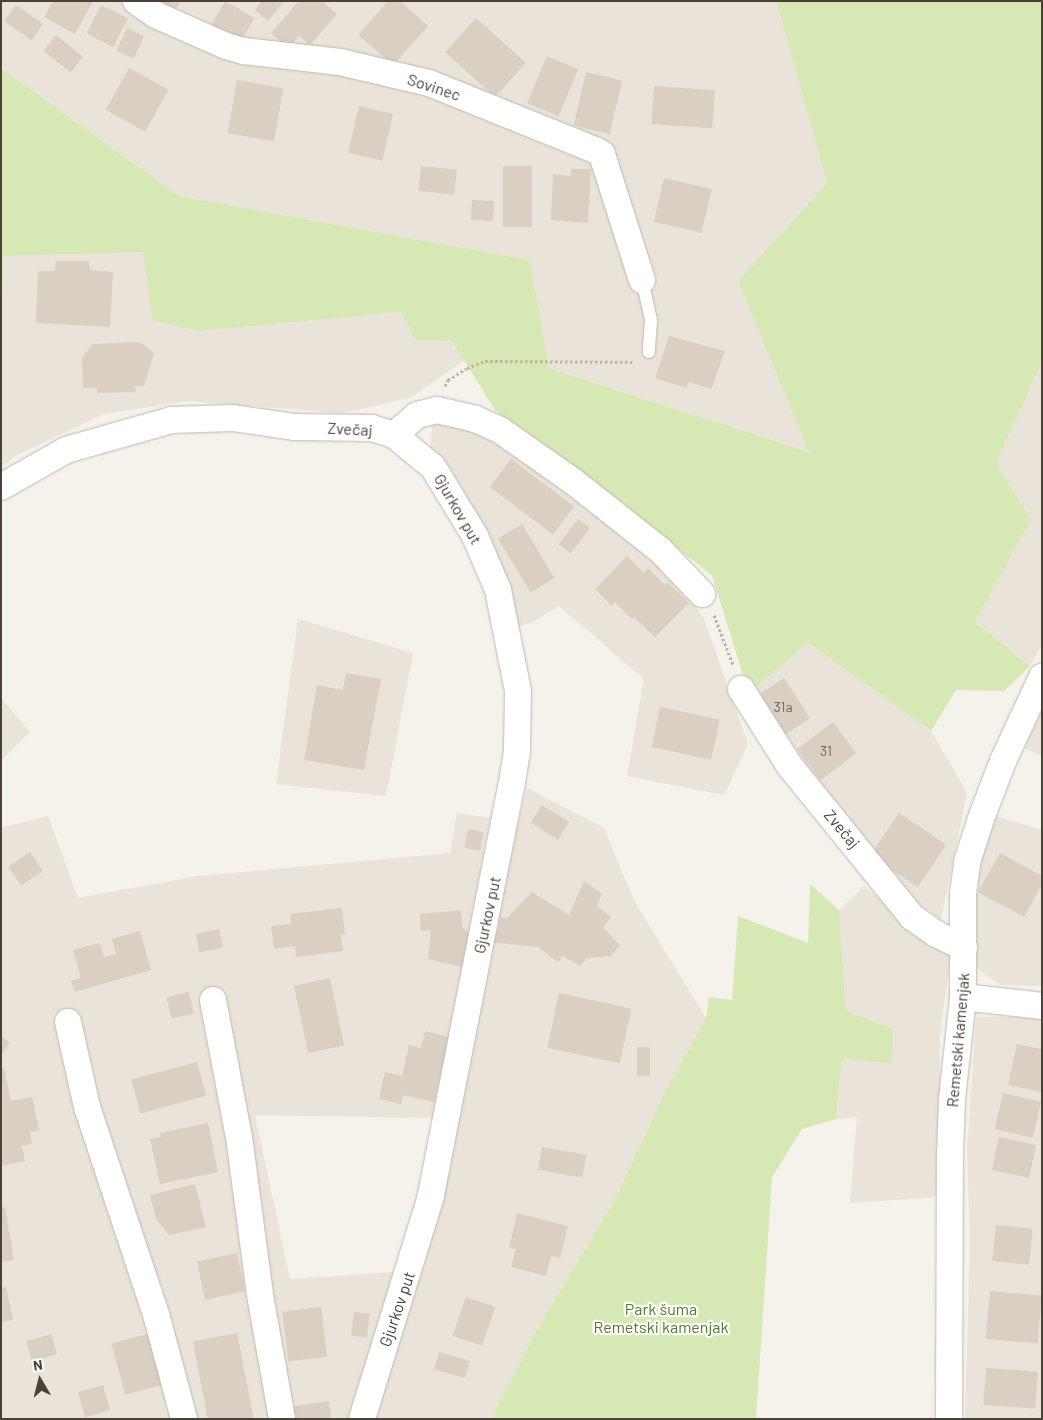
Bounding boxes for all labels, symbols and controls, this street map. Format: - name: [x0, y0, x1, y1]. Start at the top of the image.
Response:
- street label: Sovinec: [405, 69, 463, 105]
- street label: Zvečaj: [327, 418, 373, 440]
- street label: Gjurkov put: [430, 470, 486, 548]
- house number: 31a: [773, 699, 793, 715]
- house number: 31: [820, 743, 832, 759]
- street label: Zvečaj: [820, 806, 864, 852]
- street label: Gjurkov put: [469, 875, 505, 955]
- street label: Remetski kamenjak: [943, 972, 973, 1108]
- street label: Gjurkov put: [375, 1269, 419, 1349]
- park label: Park šuma Remetski kamenjak: [593, 1299, 729, 1337]
- north arrow: [15, 1355, 65, 1405]
- text: N: [32, 1356, 44, 1374]

